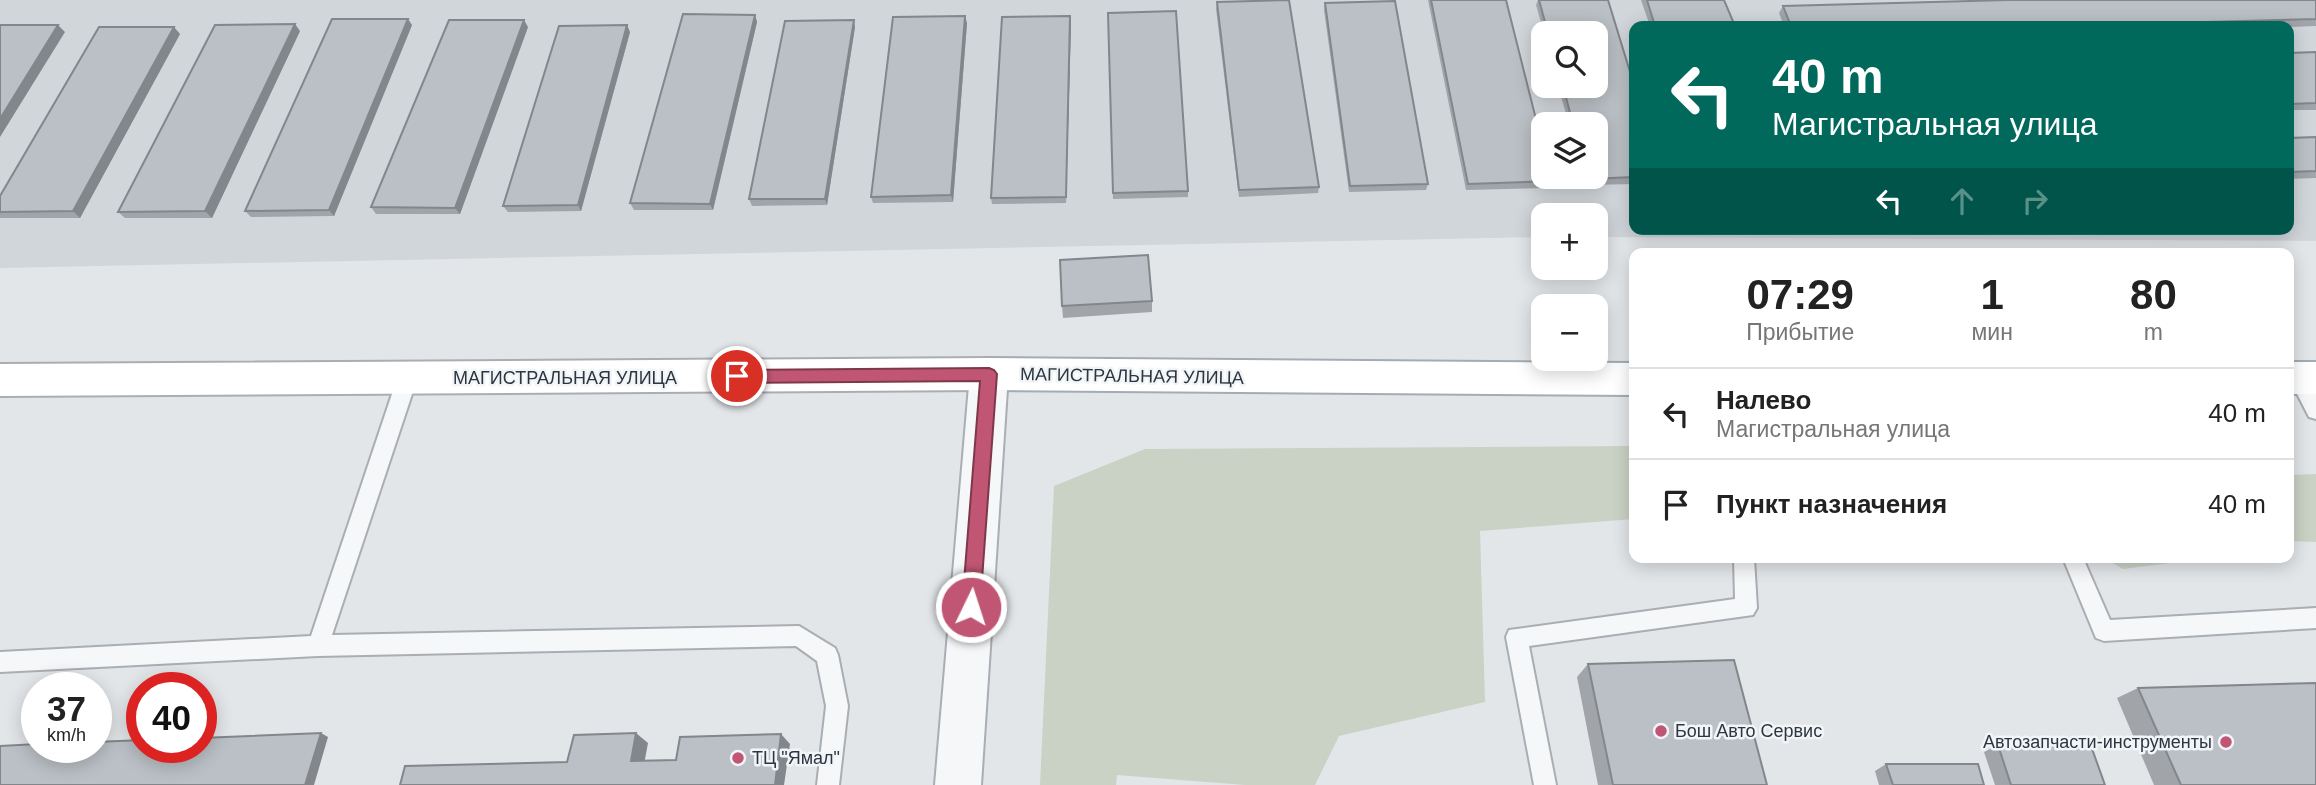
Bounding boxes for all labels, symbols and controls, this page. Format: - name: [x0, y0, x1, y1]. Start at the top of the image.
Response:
- map controls: [1531, 21, 1608, 371]
- button: search: [1531, 21, 1608, 98]
- icon: left: [1657, 49, 1748, 140]
- text: 40 m: [1772, 49, 1884, 103]
- text: Магистральная улица: [1772, 106, 2098, 142]
- button: layers: [1531, 112, 1608, 189]
- icon: left: [1870, 182, 1908, 220]
- icon: ahead: [1943, 182, 1981, 220]
- icon: right: [2016, 182, 2054, 220]
- button: +: [1531, 203, 1608, 280]
- text: 07:29: [1747, 271, 1854, 318]
- text: 1: [1980, 271, 2004, 318]
- text: 80: [2130, 271, 2177, 318]
- button: −: [1531, 294, 1608, 371]
- text: Прибытие: [1746, 319, 1854, 345]
- text: мин: [1971, 319, 2013, 345]
- text: m: [2144, 319, 2163, 345]
- pin: [707, 346, 767, 406]
- icon: arrive: [718, 357, 756, 395]
- street label: МАГИСТРАЛЬНАЯ УЛИЦА: [1020, 364, 1244, 388]
- street label: МАГИСТРАЛЬНАЯ УЛИЦА: [453, 368, 677, 388]
- text: Налево: [1716, 385, 1811, 415]
- icon: left: [1657, 395, 1695, 433]
- text: 40 m: [2208, 398, 2266, 428]
- text: Магистральная улица: [1716, 416, 1950, 442]
- icon: arrive: [1657, 486, 1695, 524]
- text: Пункт назначения: [1716, 489, 1947, 519]
- text: 40 m: [2208, 489, 2266, 519]
- position arrow: [934, 570, 1008, 644]
- speed limit sign: 40: [126, 672, 217, 763]
- text: 37: [47, 689, 86, 728]
- place label: Бош Авто Сервис: [1675, 721, 1822, 741]
- marker: Бош Авто Сервис: [1653, 723, 1669, 739]
- text: km/h: [47, 725, 86, 745]
- place label: Автозапчасти-инструменты: [1983, 732, 2212, 752]
- marker: Автозапчасти-инструменты: [2218, 734, 2234, 750]
- place label: ТЦ "Ямал": [752, 748, 840, 768]
- marker: ТЦ "Ямал": [730, 750, 746, 766]

